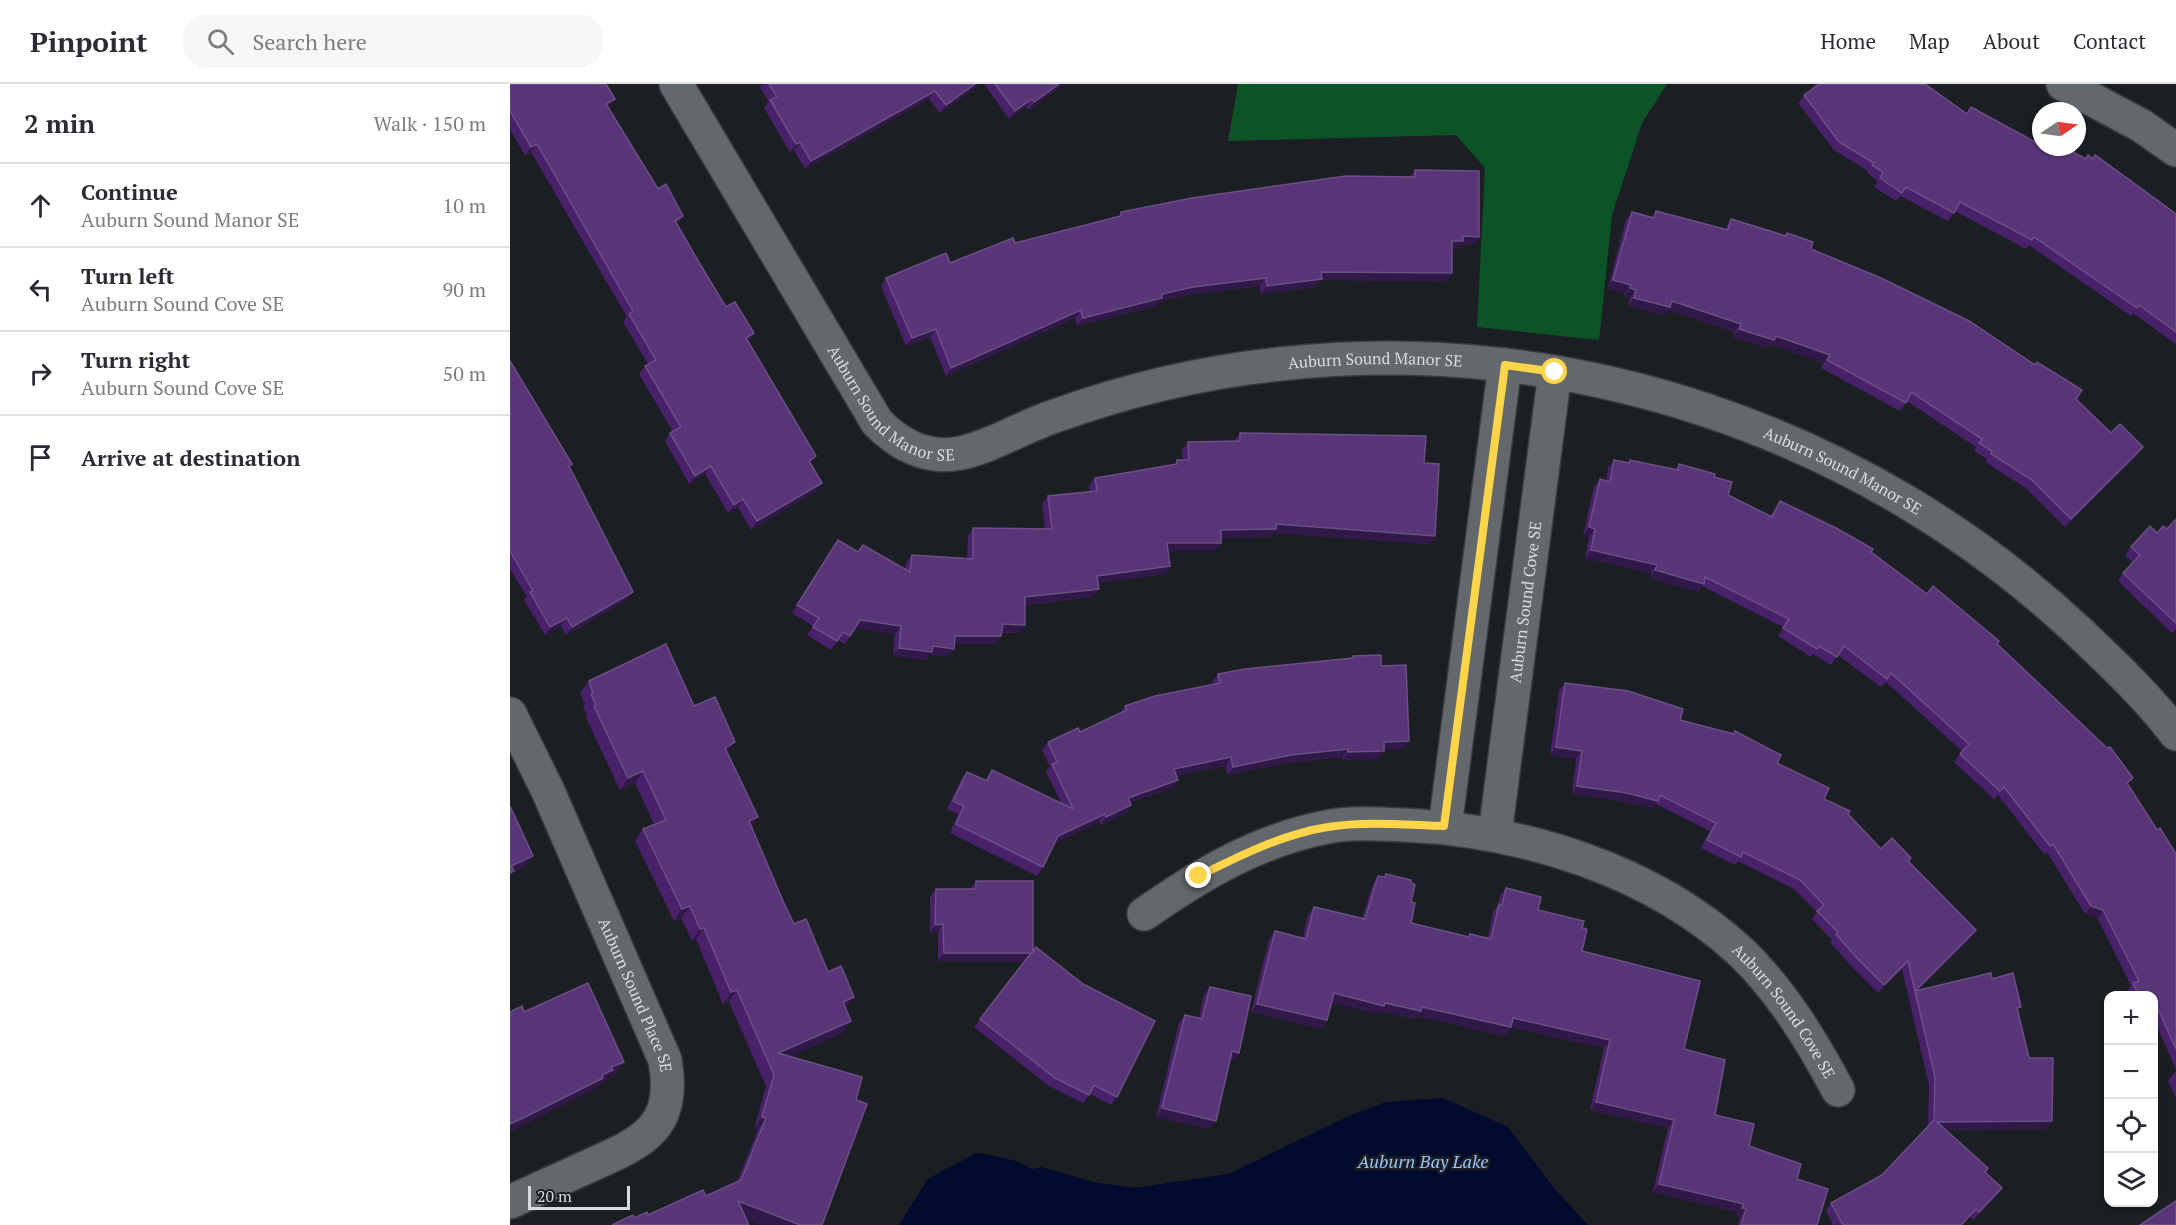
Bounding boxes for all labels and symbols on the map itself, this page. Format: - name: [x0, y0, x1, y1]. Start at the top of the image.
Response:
- north arrow: [2032, 102, 2086, 156]
- street label: Auburn Sound Manor SE: [823, 341, 955, 466]
- street label: Auburn Sound Manor SE: [1287, 347, 1463, 374]
- route start: [1541, 358, 1567, 384]
- street label: Auburn Sound Manor SE: [1760, 421, 1926, 520]
- street label: Auburn Sound Cove SE: [1504, 520, 1547, 684]
- route end: [1185, 862, 1211, 888]
- street label: Auburn Sound Place SE: [593, 914, 678, 1073]
- street label: Auburn Sound Cove SE: [1728, 938, 1841, 1082]
- water label: Auburn Bay Lake: [1356, 1149, 1489, 1173]
- scale bar: [528, 1183, 630, 1210]

